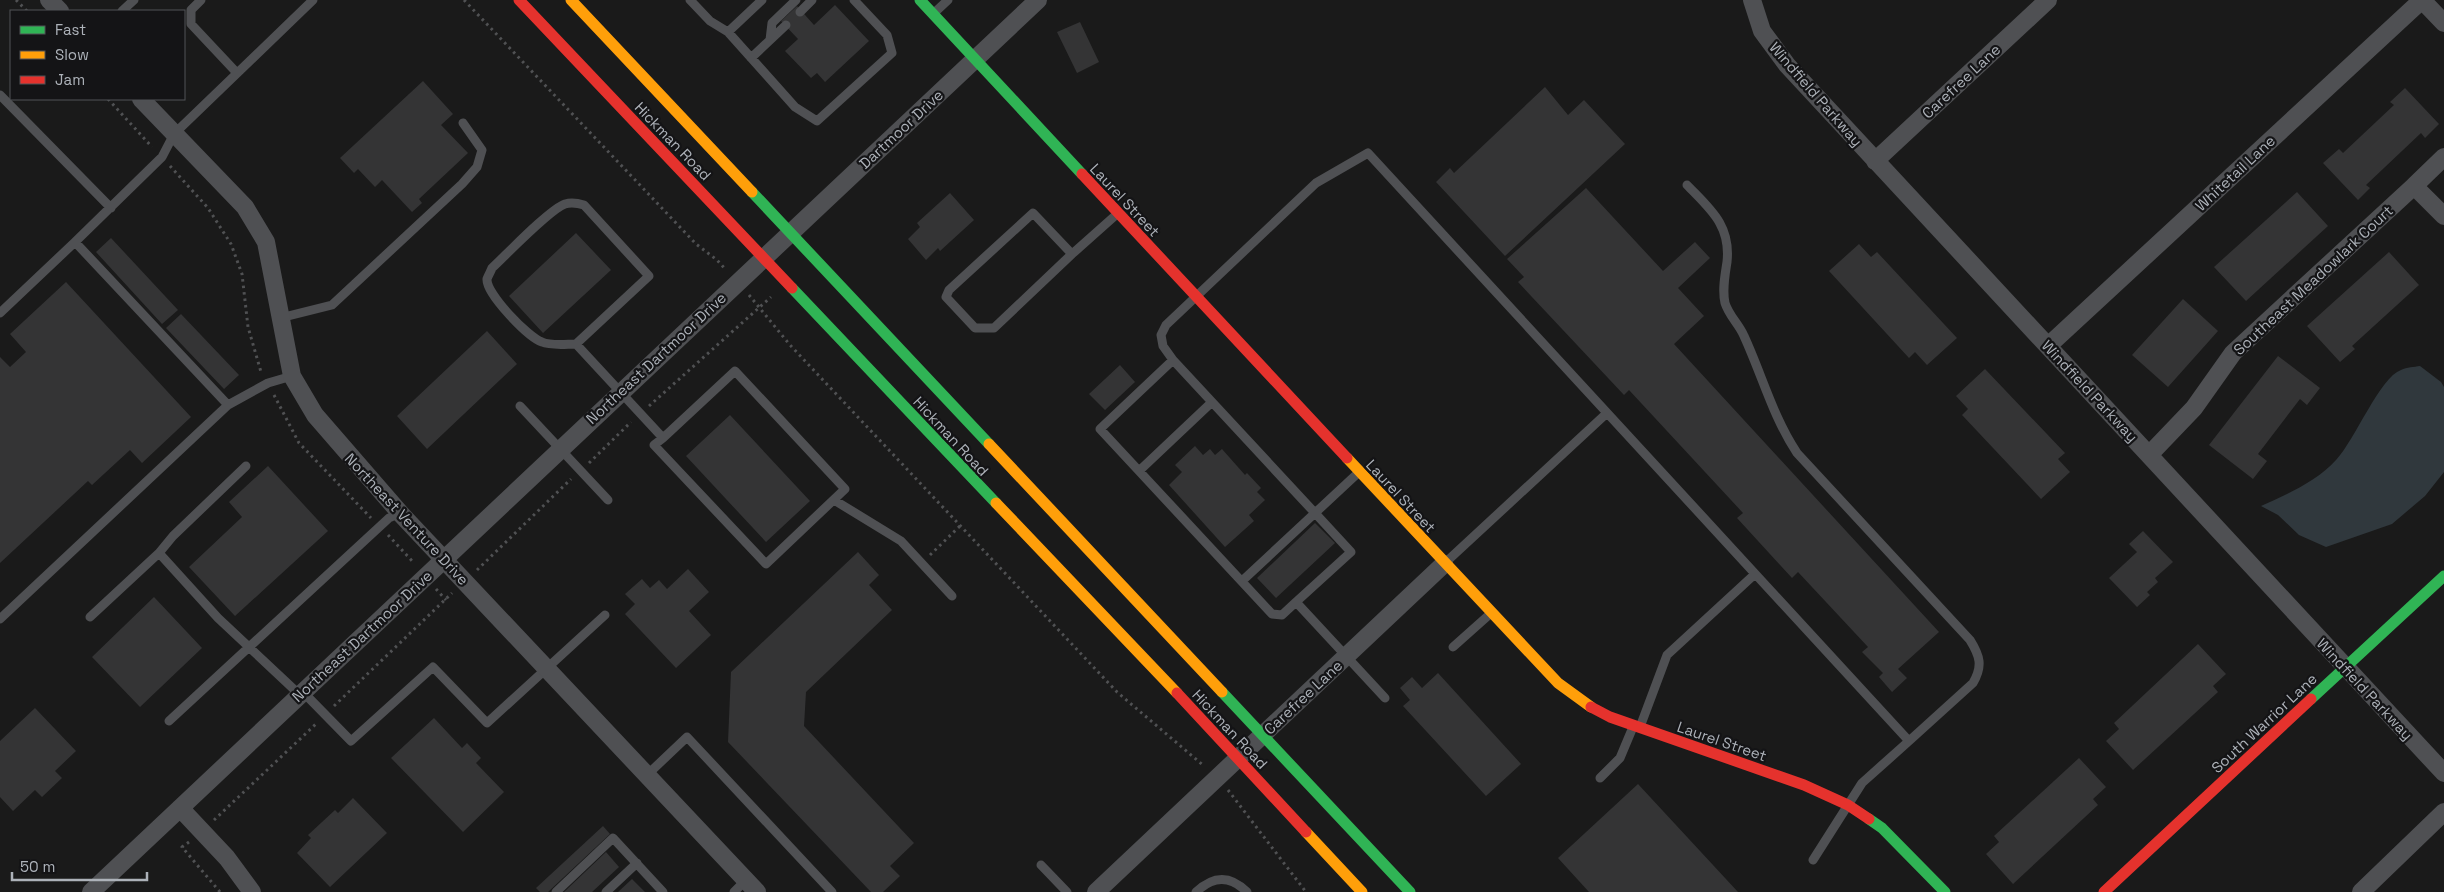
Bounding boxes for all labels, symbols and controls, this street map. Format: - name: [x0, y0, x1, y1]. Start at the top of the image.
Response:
- legend: [10, 10, 185, 100]
- text: Fast: [55, 20, 86, 39]
- street label: Windfield Parkway: [1765, 38, 1867, 150]
- street label: Carefree Lane: [1918, 40, 2004, 122]
- text: Slow: [55, 45, 89, 64]
- text: Jam: [55, 70, 85, 89]
- street label: Dartmoor Drive: [855, 85, 947, 173]
- street label: Hickman Road: [631, 98, 715, 184]
- street label: Whitetail Lane: [2191, 131, 2279, 215]
- street label: Laurel Street: [1086, 159, 1164, 241]
- street label: Southeast Meadowlark Court: [2229, 201, 2397, 359]
- street label: Northeast Dartmoor Drive: [582, 288, 730, 428]
- street label: Windfield Parkway: [2038, 336, 2142, 446]
- street label: Hickman Road: [909, 392, 993, 480]
- street label: Northeast Venture Drive: [341, 449, 473, 589]
- street label: Laurel Street: [1362, 455, 1440, 537]
- street label: Northeast Dartmoor Drive: [288, 566, 436, 706]
- street label: Windfield Parkway: [2313, 634, 2417, 744]
- street label: Carefree Lane: [1260, 656, 1346, 738]
- street label: South Warrior Lane: [2207, 669, 2321, 777]
- street label: Hickman Road: [1188, 685, 1272, 773]
- street label: Laurel Street: [1675, 717, 1769, 765]
- scale bar: [12, 850, 148, 882]
- text: 50 m: [20, 857, 55, 876]

